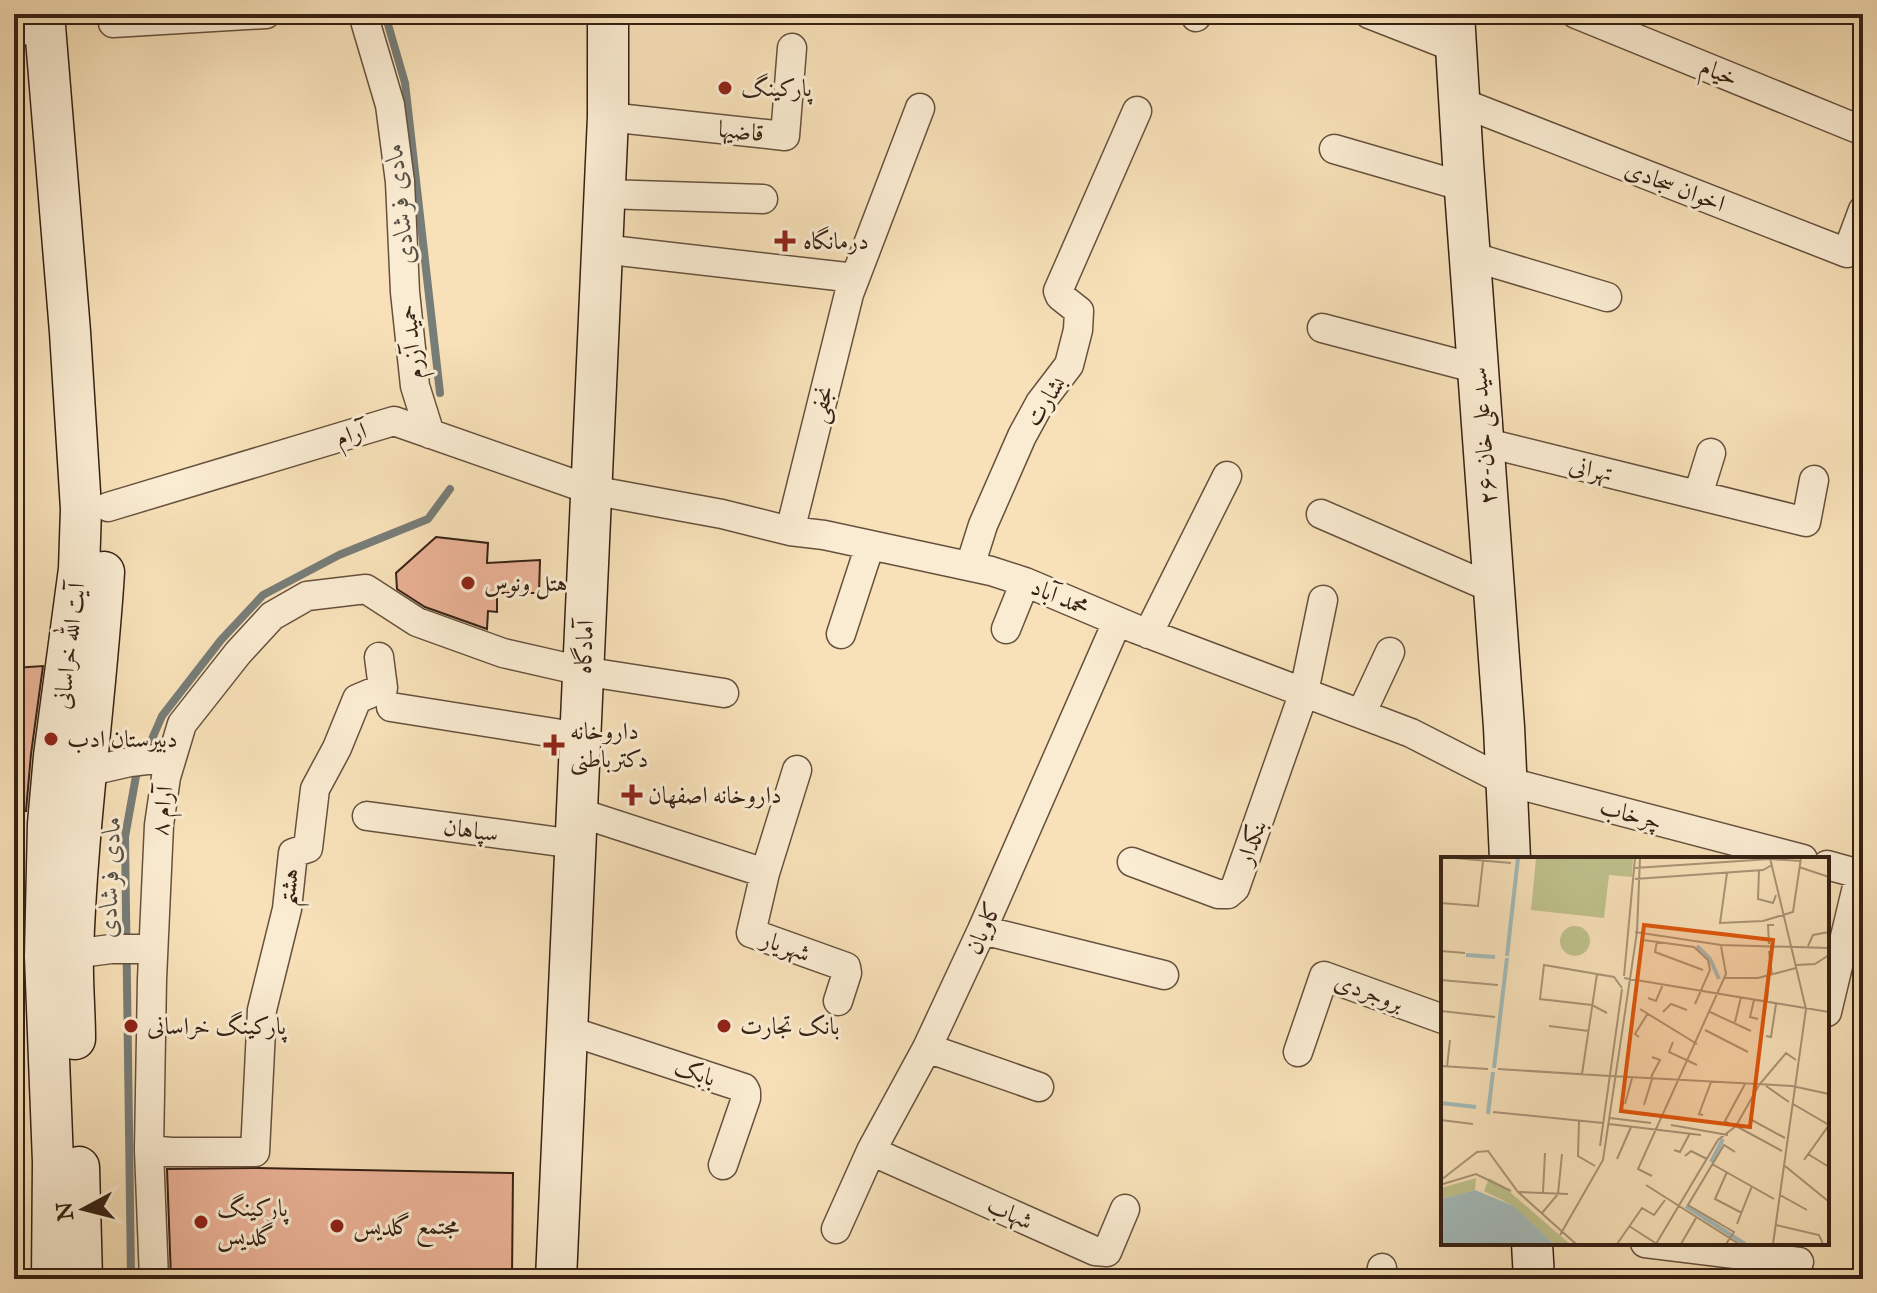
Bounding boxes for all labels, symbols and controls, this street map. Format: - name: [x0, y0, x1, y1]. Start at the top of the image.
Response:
- street label: خیام: [1694, 51, 1742, 99]
- place label: پارکینگ: [741, 73, 813, 105]
- marker: پارکینگ: [716, 79, 734, 97]
- street label: قاضیها: [717, 114, 765, 148]
- water label: مادی فرشادی: [377, 141, 422, 266]
- street label: اخوان سجادی: [1621, 153, 1729, 219]
- place label: درمانگاه: [803, 226, 869, 256]
- marker: درمانگاه: [774, 230, 796, 252]
- street label: حمید آزرم: [392, 302, 436, 381]
- street label: ۲۶-سید علی خان: [1463, 366, 1505, 506]
- street label: بشارت: [1018, 369, 1073, 432]
- street label: نجفی: [802, 382, 842, 426]
- street label: آرام: [332, 414, 375, 459]
- street label: تهرانی: [1566, 449, 1616, 489]
- place label: هتل ونوس: [484, 568, 568, 600]
- street label: محمد آباد: [1026, 571, 1094, 623]
- marker: هتل ونوس: [459, 574, 477, 592]
- street label: آیت الله خراسانی: [42, 578, 92, 711]
- street label: آمادگاه: [568, 617, 601, 675]
- place label: داروخانه دکترباطنی: [570, 716, 648, 776]
- place label: دبیرستان ادب: [67, 724, 178, 754]
- marker: دبیرستان ادب: [42, 730, 60, 748]
- marker: داروخانه دکترباطنی: [545, 736, 563, 754]
- place label: داروخانه اصفهان: [648, 780, 782, 810]
- street label: ۸ آرام: [144, 782, 186, 838]
- marker: داروخانه اصفهان: [623, 786, 641, 804]
- street label: چرخاب: [1596, 791, 1665, 838]
- street label: سپاهان: [442, 811, 500, 850]
- water label: مادی فرشادی: [91, 815, 128, 939]
- street label: بنکدار: [1228, 815, 1273, 870]
- inset map: [1441, 857, 1829, 1245]
- street label: هشتم: [271, 866, 314, 909]
- street label: کاویان: [958, 897, 1008, 959]
- street label: شهریار: [755, 923, 815, 969]
- street label: بروجردی: [1330, 966, 1408, 1018]
- place label: پارکینگ خراسانی: [147, 1011, 287, 1043]
- place label: بانک تجارت: [740, 1011, 840, 1041]
- marker: پارکینگ خراسانی: [122, 1017, 140, 1035]
- marker: بانک تجارت: [715, 1017, 733, 1035]
- street label: بابک: [670, 1051, 720, 1093]
- north arrow: [44, 1169, 124, 1249]
- street label: شهاب: [982, 1190, 1038, 1236]
- place label: پارکینگ گلدیس: [217, 1193, 289, 1252]
- text: N: [50, 1200, 79, 1222]
- place label: مجتمع گلدیس: [353, 1211, 460, 1248]
- marker: پارکینگ گلدیس: [192, 1213, 210, 1231]
- marker: مجتمع گلدیس: [328, 1217, 346, 1235]

